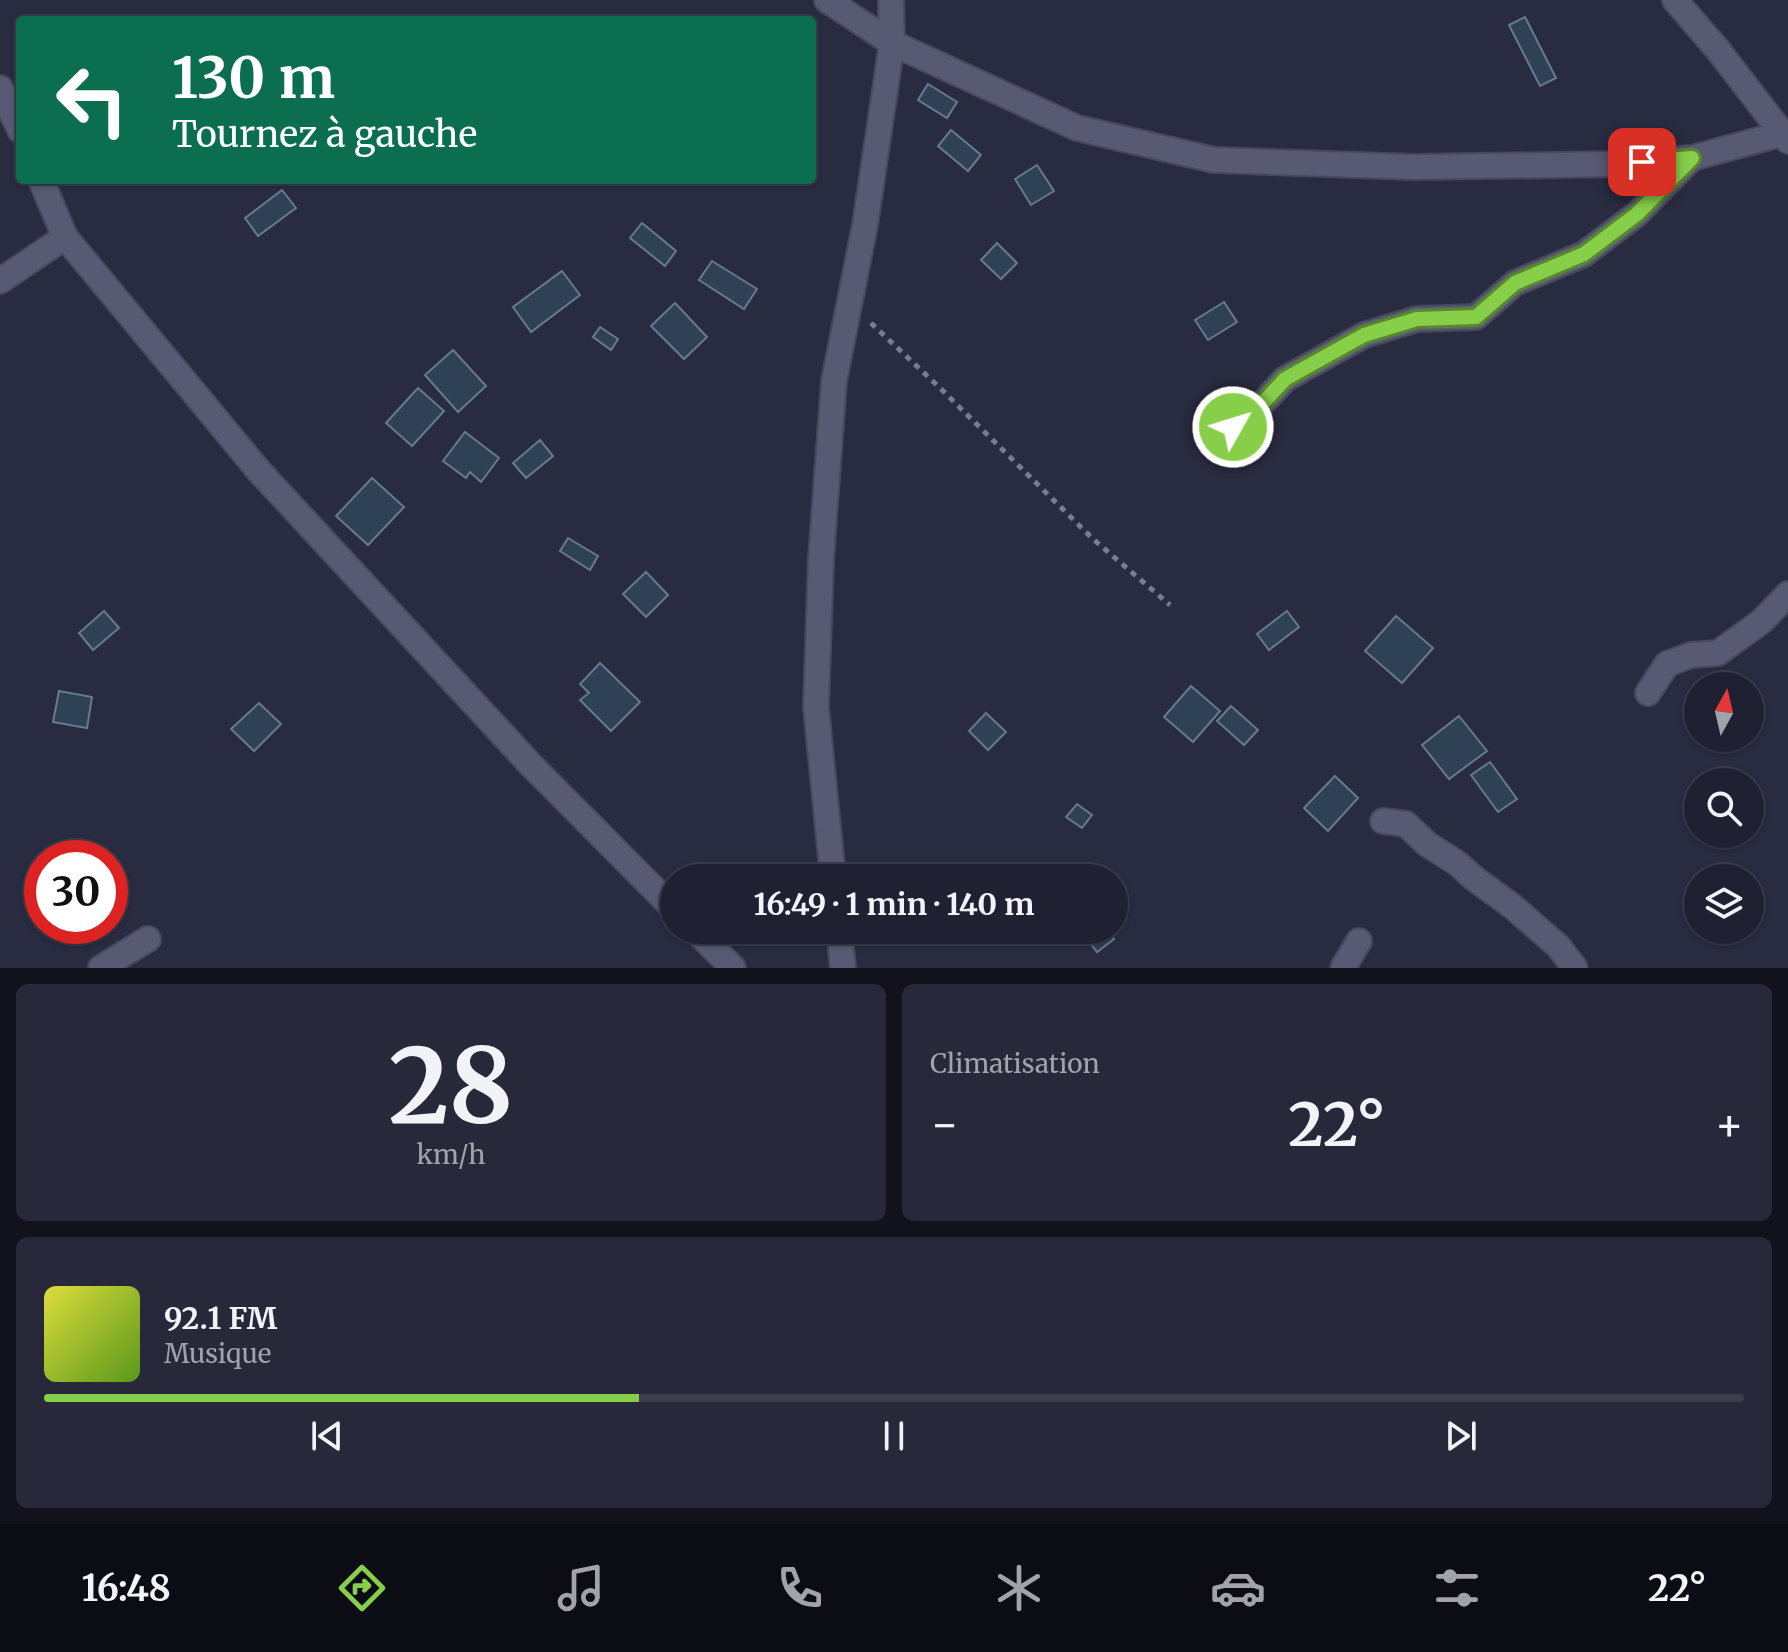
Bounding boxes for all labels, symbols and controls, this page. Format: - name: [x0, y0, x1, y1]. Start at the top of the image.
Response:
- text: 130 m: [172, 43, 335, 113]
- icon: left: [40, 48, 144, 152]
- text: Tournez à gauche: [172, 112, 477, 157]
- pin: [1608, 128, 1676, 196]
- icon: arrive: [1620, 140, 1664, 184]
- position arrow: [1191, 385, 1275, 469]
- north arrow: [1684, 672, 1764, 752]
- map controls: [1684, 672, 1764, 944]
- button: search: [1684, 768, 1764, 848]
- speed limit sign: 30: [24, 840, 128, 944]
- button: layers: [1684, 864, 1764, 944]
- text: 16:49 · 1 min · 140 m: [753, 885, 1035, 923]
- text: 28: [389, 1021, 513, 1151]
- text: Climatisation: [930, 1047, 1100, 1080]
- text: 22°: [1288, 1087, 1386, 1162]
- text: −: [930, 1097, 959, 1152]
- text: +: [1715, 1097, 1744, 1152]
- text: km/h: [417, 1138, 485, 1171]
- text: 92.1 FM: [164, 1299, 277, 1337]
- text: Musique: [164, 1337, 271, 1370]
- icon: previous: [305, 1414, 349, 1458]
- icon: pause: [872, 1414, 916, 1458]
- icon: next: [1439, 1414, 1483, 1458]
- icon: directions: [334, 1560, 390, 1616]
- icon: music: [553, 1560, 609, 1616]
- icon: phone: [772, 1560, 828, 1616]
- icon: climate: [991, 1560, 1047, 1616]
- icon: car: [1210, 1560, 1266, 1616]
- icon: filters: [1429, 1560, 1485, 1616]
- text: 16:48: [82, 1566, 171, 1611]
- text: 22°: [1648, 1566, 1706, 1611]

